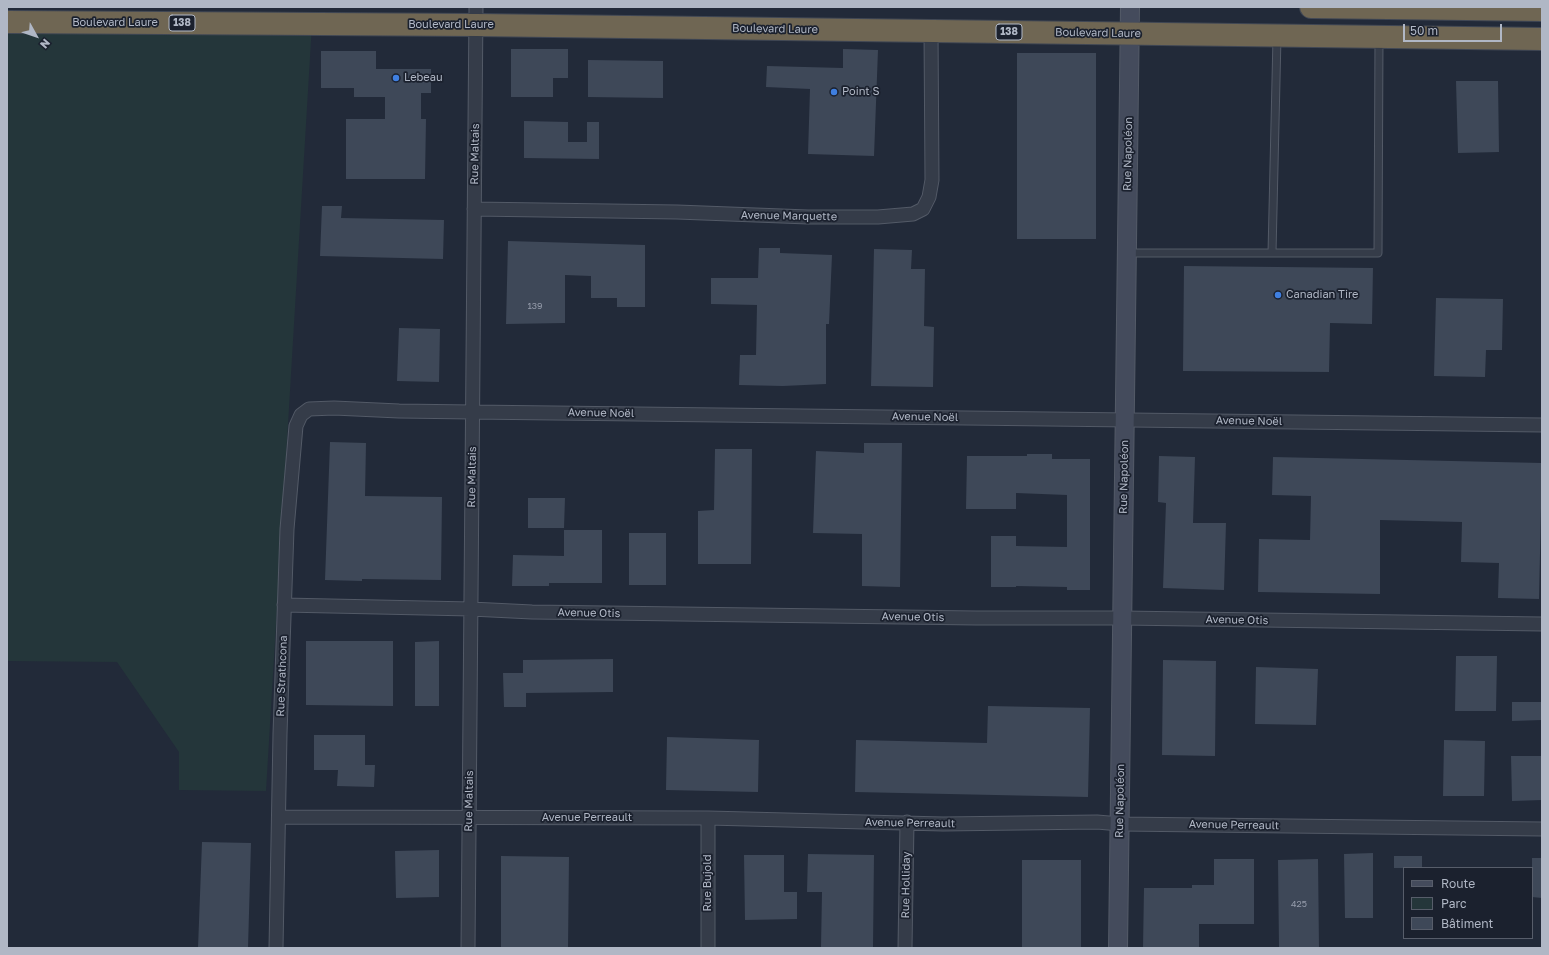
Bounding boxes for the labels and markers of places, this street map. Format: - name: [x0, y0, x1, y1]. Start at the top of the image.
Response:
- place label: Lebeau: [404, 71, 443, 85]
- marker: Lebeau: [391, 73, 401, 83]
- place label: Point S: [842, 85, 879, 99]
- marker: Point S: [829, 87, 839, 97]
- place label: Canadian Tire: [1286, 288, 1358, 302]
- marker: Canadian Tire: [1273, 290, 1283, 300]

